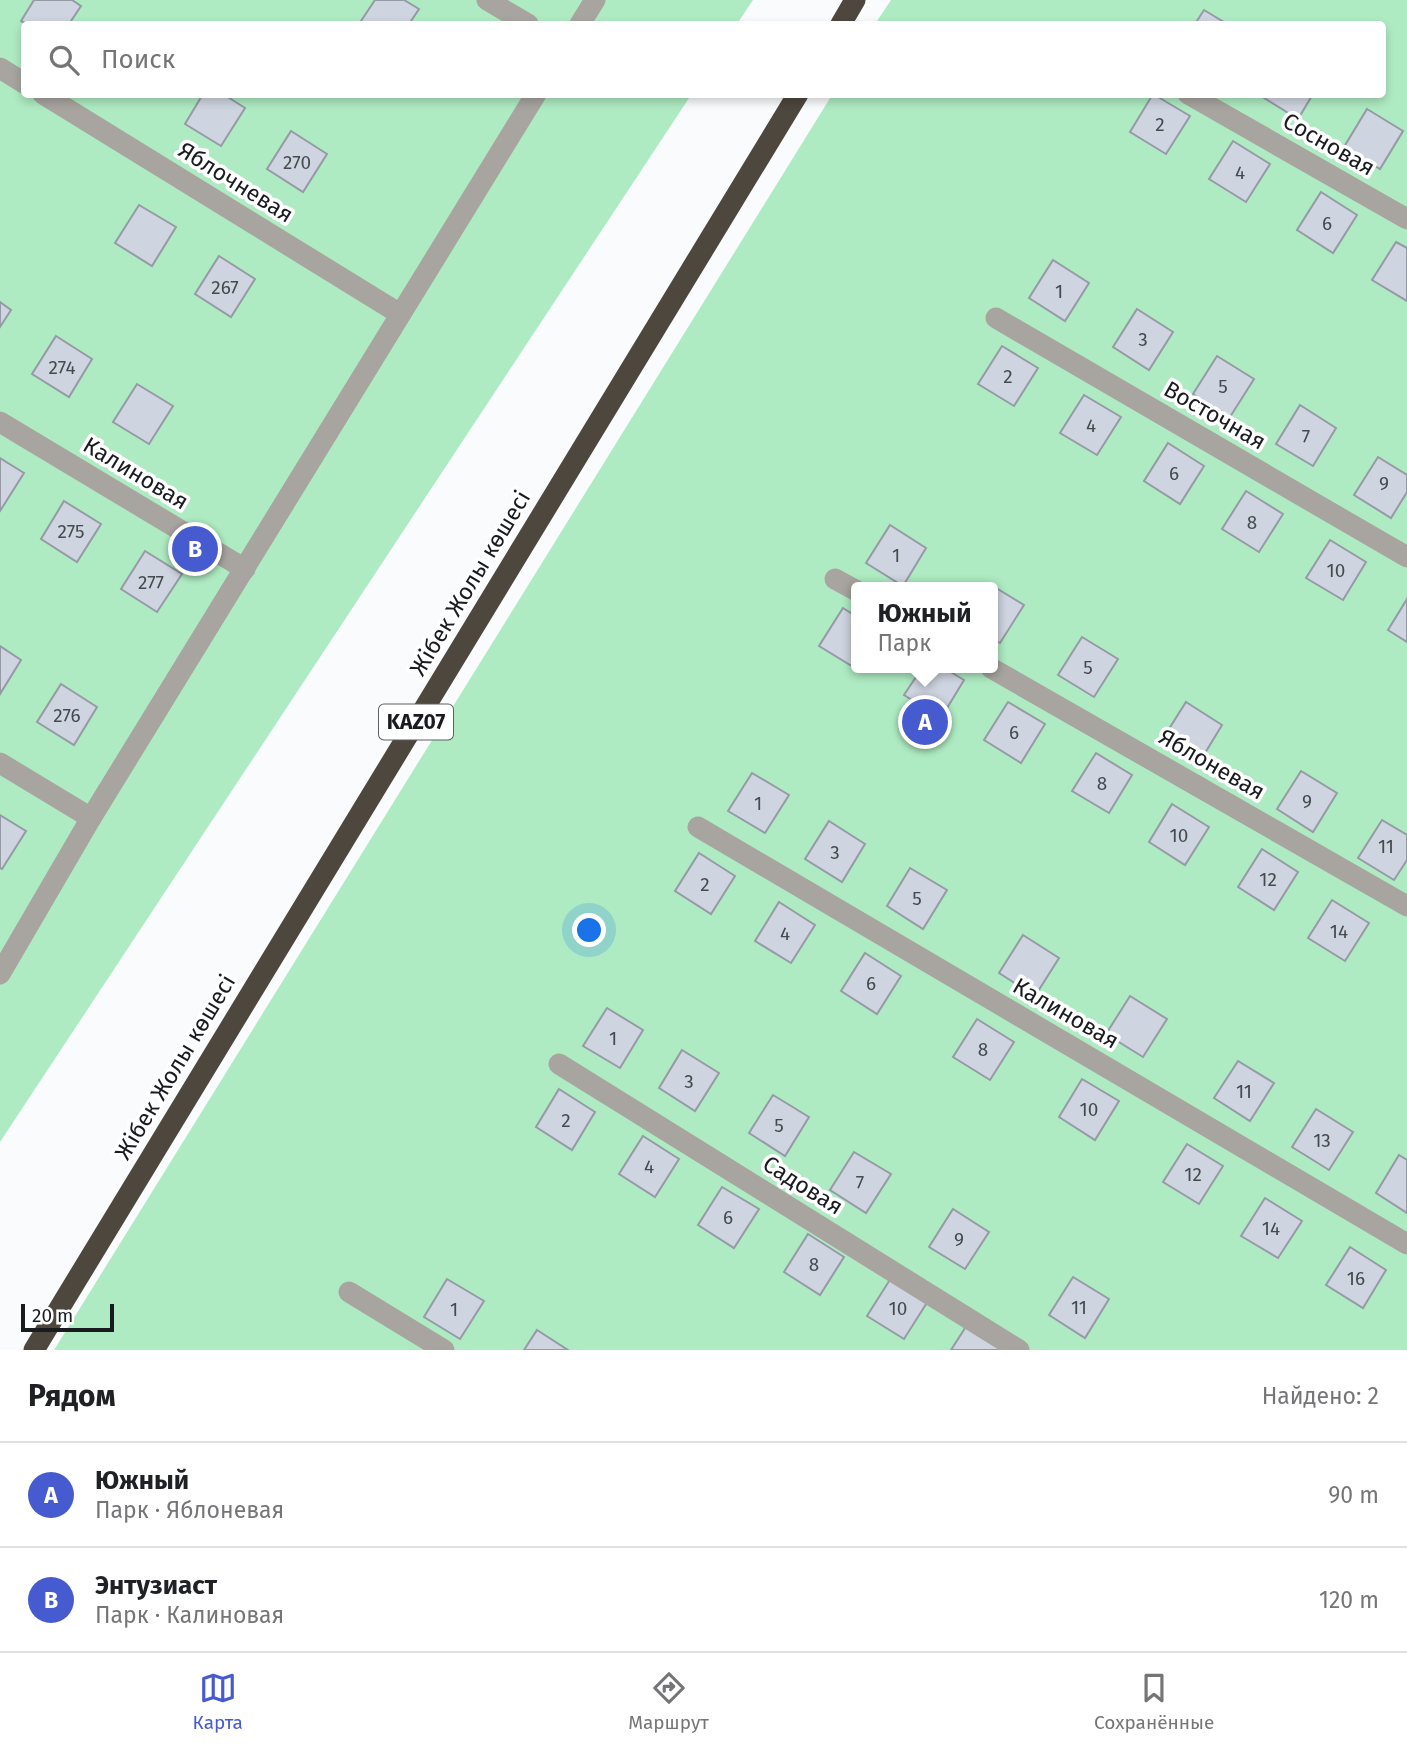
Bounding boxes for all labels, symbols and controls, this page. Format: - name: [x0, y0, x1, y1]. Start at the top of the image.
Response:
- search box: [21, 21, 1386, 98]
- icon: search: [45, 41, 83, 79]
- text: Поиск: [101, 44, 175, 75]
- street label: Сосновая: [1278, 106, 1380, 182]
- house number: 2: [1155, 113, 1165, 136]
- street label: Яблочневая: [173, 136, 299, 228]
- house number: 270: [283, 151, 311, 174]
- house number: 4: [1235, 161, 1245, 184]
- house number: 6: [1322, 212, 1332, 235]
- house number: 267: [211, 276, 239, 299]
- house number: 1: [1055, 280, 1063, 303]
- house number: 3: [1138, 328, 1148, 351]
- house number: 274: [49, 356, 76, 379]
- house number: 2: [1003, 365, 1013, 388]
- street label: Восточная: [1159, 375, 1271, 455]
- house number: 5: [1218, 375, 1228, 398]
- house number: 4: [1086, 414, 1096, 437]
- house number: 7: [1302, 425, 1310, 448]
- street label: Калиновая: [78, 431, 194, 515]
- house number: 6: [1169, 462, 1179, 485]
- house number: 9: [1379, 472, 1389, 495]
- street label: Жібек Жолы көшесі: [404, 485, 536, 681]
- house number: 8: [1247, 511, 1257, 534]
- house number: 275: [58, 520, 84, 543]
- pin: B: [172, 523, 218, 575]
- house number: 1: [892, 544, 900, 567]
- house number: 10: [1327, 559, 1345, 582]
- house number: 277: [138, 571, 164, 594]
- popup: [851, 582, 998, 673]
- text: Южный: [877, 598, 972, 629]
- text: Парк: [877, 629, 931, 657]
- house number: 5: [1083, 656, 1093, 679]
- pin: A: [902, 696, 948, 748]
- house number: 276: [53, 704, 81, 727]
- road number: KAZ07: [379, 704, 453, 740]
- house number: 6: [1009, 721, 1019, 744]
- street label: Яблоневая: [1154, 722, 1270, 806]
- house number: 8: [1097, 772, 1107, 795]
- house number: 9: [1302, 790, 1312, 813]
- house number: 1: [754, 792, 762, 815]
- house number: 10: [1170, 824, 1188, 847]
- house number: 11: [1378, 835, 1394, 858]
- house number: 3: [830, 841, 840, 864]
- house number: 12: [1259, 868, 1277, 891]
- house number: 2: [700, 873, 710, 896]
- house number: 5: [912, 887, 922, 910]
- your location: [572, 913, 606, 947]
- house number: 14: [1330, 920, 1348, 943]
- house number: 4: [780, 922, 790, 945]
- street label: Жібек Жолы көшесі: [109, 969, 241, 1165]
- street label: Калиновая: [1008, 971, 1124, 1055]
- house number: 6: [866, 972, 876, 995]
- house number: 1: [609, 1027, 617, 1050]
- house number: 8: [978, 1038, 988, 1061]
- house number: 3: [684, 1070, 694, 1093]
- house number: 11: [1236, 1080, 1252, 1103]
- house number: 10: [1080, 1098, 1098, 1121]
- house number: 2: [561, 1109, 571, 1132]
- house number: 5: [774, 1114, 784, 1137]
- house number: 13: [1313, 1129, 1331, 1152]
- street label: Садовая: [758, 1149, 848, 1221]
- house number: 4: [644, 1155, 654, 1178]
- house number: 12: [1184, 1163, 1202, 1186]
- house number: 7: [856, 1171, 864, 1194]
- house number: 6: [723, 1206, 733, 1229]
- house number: 14: [1262, 1217, 1280, 1240]
- house number: 9: [954, 1228, 964, 1251]
- house number: 8: [809, 1253, 819, 1276]
- house number: 16: [1347, 1267, 1365, 1290]
- house number: 11: [1071, 1296, 1087, 1319]
- house number: 10: [889, 1297, 907, 1320]
- house number: 1: [450, 1298, 458, 1321]
- scale bar: [21, 1301, 114, 1333]
- text: 20 m: [32, 1304, 73, 1327]
- text: Рядом: [28, 1378, 116, 1414]
- text: Найдено: 2: [1262, 1382, 1379, 1410]
- text: Южный: [95, 1465, 189, 1496]
- text: A: [44, 1481, 58, 1509]
- text: 90 m: [1328, 1481, 1379, 1509]
- text: Парк · Яблоневая: [95, 1496, 284, 1524]
- text: Энтузиаст: [95, 1570, 217, 1601]
- text: B: [44, 1586, 58, 1614]
- text: 120 m: [1319, 1586, 1379, 1614]
- text: Парк · Калиновая: [95, 1601, 284, 1629]
- tab: Карта: [193, 1669, 243, 1734]
- tab: Маршрут: [628, 1669, 709, 1734]
- tab: Сохранённые: [1094, 1669, 1214, 1734]

